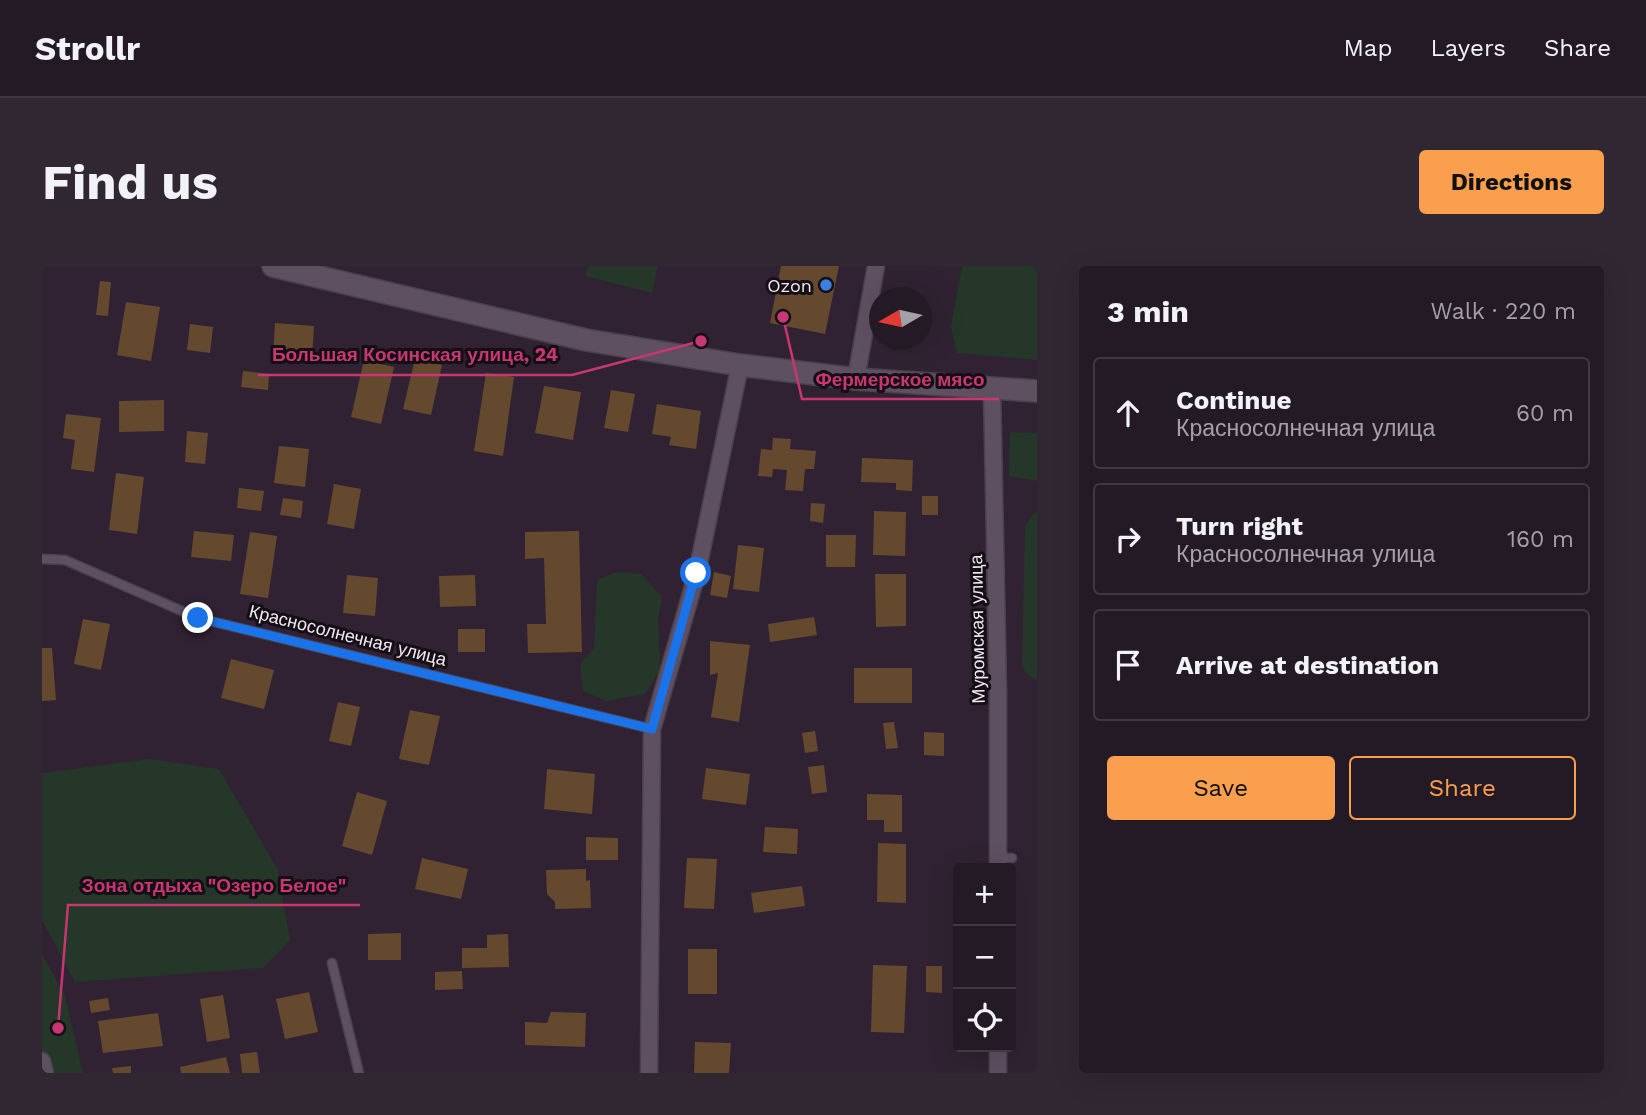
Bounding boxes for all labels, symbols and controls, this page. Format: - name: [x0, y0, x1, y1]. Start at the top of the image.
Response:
- text: Strollr: [35, 29, 140, 68]
- text: Map: [1344, 34, 1392, 62]
- text: Layers: [1430, 34, 1506, 62]
- text: Share: [1544, 34, 1611, 62]
- button: Directions: [1419, 150, 1604, 214]
- text: Find us: [42, 153, 218, 211]
- place label: Ozon: [767, 275, 812, 296]
- marker: Ozon: [818, 277, 834, 293]
- north arrow: [869, 287, 932, 350]
- text: 3 min: [1107, 294, 1189, 329]
- text: Walk · 220 m: [1430, 298, 1576, 325]
- callout: Большая Косинская улица, 24: [258, 335, 572, 375]
- text: Большая Косинская улица, 24: [272, 343, 558, 366]
- callout: Фермерское мясо: [802, 359, 999, 399]
- text: Фермерское мясо: [815, 368, 985, 391]
- text: Continue: [1176, 385, 1292, 415]
- icon: ahead: [1109, 394, 1147, 432]
- text: 60 m: [1516, 400, 1574, 427]
- text: Красносолнечная улица: [1176, 415, 1435, 442]
- text: Turn right: [1176, 511, 1303, 541]
- icon: right: [1109, 520, 1147, 558]
- text: 160 m: [1507, 526, 1574, 553]
- text: Красносолнечная улица: [1176, 541, 1435, 568]
- street label: Муромская улица: [965, 553, 989, 704]
- route start: [680, 557, 711, 588]
- street label: Красносолнечная улица: [247, 600, 450, 670]
- route end: [182, 602, 213, 633]
- icon: arrive: [1109, 646, 1147, 684]
- text: Arrive at destination: [1176, 650, 1439, 680]
- button: Save: [1107, 756, 1335, 820]
- button: Share: [1349, 756, 1576, 820]
- map controls: [953, 863, 1016, 1052]
- button: +: [953, 863, 1016, 926]
- callout: Зона отдыха "Озеро Белое": [68, 865, 360, 905]
- text: Зона отдыха "Озеро Белое": [82, 874, 346, 897]
- button: −: [953, 926, 1016, 989]
- button: locate: [953, 989, 1016, 1052]

